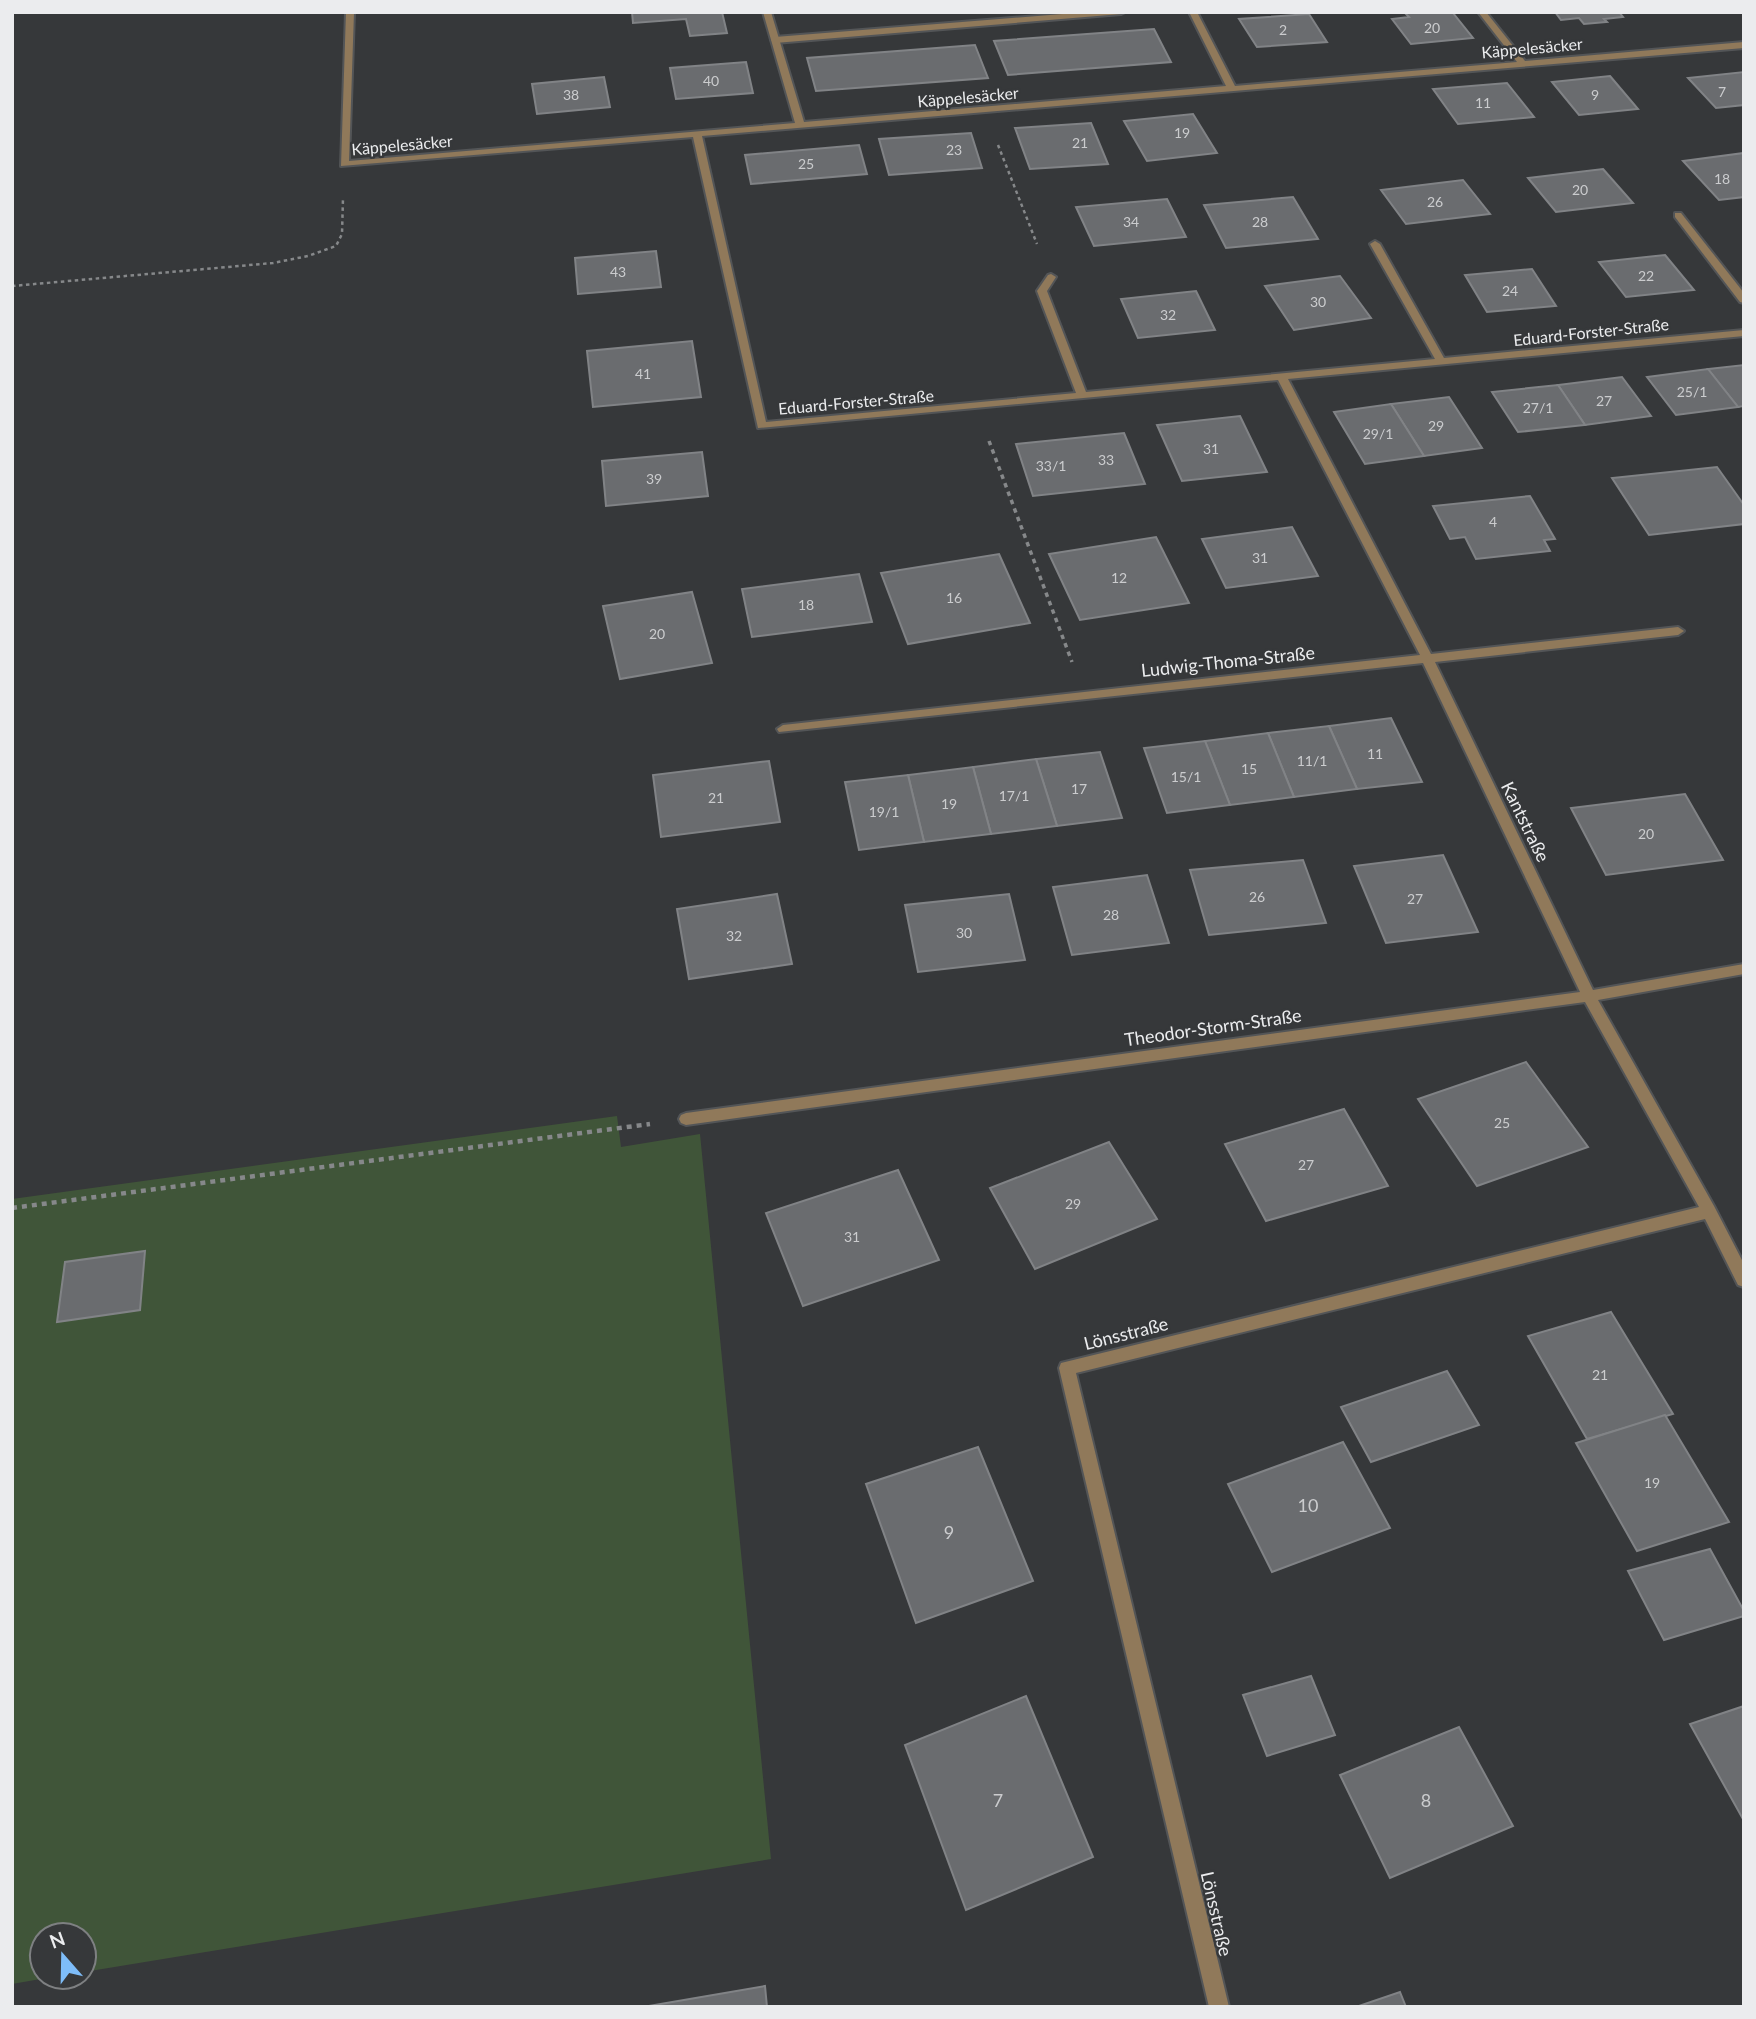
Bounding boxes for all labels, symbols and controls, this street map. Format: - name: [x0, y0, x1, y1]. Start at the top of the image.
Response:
- house number: 20: [1424, 19, 1440, 36]
- house number: 2: [1279, 21, 1287, 38]
- street label: Käppelesäcker: [1481, 34, 1584, 61]
- house number: 40: [703, 72, 719, 89]
- street label: Käppelesäcker: [917, 83, 1020, 110]
- house number: 7: [1718, 83, 1726, 100]
- house number: 38: [563, 86, 579, 103]
- house number: 9: [1591, 86, 1599, 103]
- house number: 11: [1475, 94, 1491, 111]
- house number: 19: [1174, 124, 1190, 141]
- street label: Käppelesäcker: [351, 131, 454, 158]
- house number: 21: [1072, 134, 1088, 151]
- house number: 23: [946, 141, 962, 158]
- house number: 25: [798, 155, 814, 172]
- house number: 18: [1714, 170, 1730, 187]
- house number: 20: [1572, 181, 1588, 198]
- house number: 26: [1427, 193, 1443, 210]
- house number: 34: [1123, 213, 1139, 230]
- house number: 28: [1252, 213, 1268, 230]
- house number: 43: [610, 263, 626, 280]
- house number: 22: [1638, 267, 1654, 284]
- house number: 24: [1502, 282, 1518, 299]
- house number: 30: [1310, 293, 1326, 310]
- house number: 32: [1160, 306, 1176, 323]
- street label: Eduard-Forster-Straße: [1512, 314, 1670, 349]
- house number: 41: [635, 365, 651, 382]
- house number: 25/1: [1677, 383, 1707, 400]
- street label: Eduard-Forster-Straße: [777, 385, 935, 418]
- house number: 27: [1596, 392, 1612, 409]
- house number: 27/1: [1523, 399, 1553, 416]
- house number: 29: [1428, 417, 1444, 434]
- house number: 29/1: [1363, 425, 1393, 442]
- house number: 31: [1203, 440, 1219, 457]
- house number: 33: [1098, 451, 1114, 468]
- house number: 33/1: [1036, 457, 1066, 474]
- house number: 39: [646, 470, 662, 487]
- house number: 4: [1489, 513, 1497, 530]
- house number: 31: [1252, 549, 1268, 566]
- house number: 12: [1111, 569, 1127, 586]
- house number: 16: [946, 589, 962, 606]
- house number: 18: [798, 596, 814, 613]
- house number: 20: [649, 625, 665, 642]
- street label: Ludwig-Thoma-Straße: [1140, 641, 1316, 681]
- house number: 11: [1367, 745, 1383, 762]
- house number: 11/1: [1297, 752, 1327, 769]
- house number: 15: [1241, 760, 1257, 777]
- house number: 15/1: [1171, 768, 1201, 785]
- street label: Kantstraße: [1497, 778, 1555, 865]
- house number: 17: [1071, 780, 1087, 797]
- house number: 17/1: [999, 787, 1029, 804]
- house number: 21: [708, 789, 724, 806]
- house number: 19: [941, 795, 957, 812]
- house number: 19/1: [869, 803, 899, 820]
- house number: 20: [1638, 825, 1654, 842]
- house number: 26: [1249, 888, 1265, 905]
- house number: 27: [1407, 890, 1423, 907]
- house number: 28: [1103, 906, 1119, 923]
- house number: 30: [956, 924, 972, 941]
- house number: 32: [726, 927, 742, 944]
- street label: Theodor-Storm-Straße: [1123, 1004, 1303, 1050]
- house number: 25: [1494, 1114, 1510, 1131]
- house number: 27: [1298, 1156, 1314, 1173]
- house number: 29: [1065, 1195, 1081, 1212]
- house number: 31: [844, 1228, 860, 1245]
- street label: Lönsstraße: [1081, 1312, 1170, 1354]
- house number: 21: [1592, 1366, 1608, 1383]
- house number: 19: [1644, 1474, 1660, 1491]
- house number: 10: [1298, 1494, 1318, 1516]
- house number: 9: [944, 1521, 954, 1543]
- house number: 7: [993, 1789, 1003, 1811]
- house number: 8: [1421, 1789, 1431, 1811]
- street label: Lönsstraße: [1197, 1869, 1237, 1958]
- north arrow: [28, 1921, 98, 1991]
- text: N: [46, 1926, 68, 1953]

